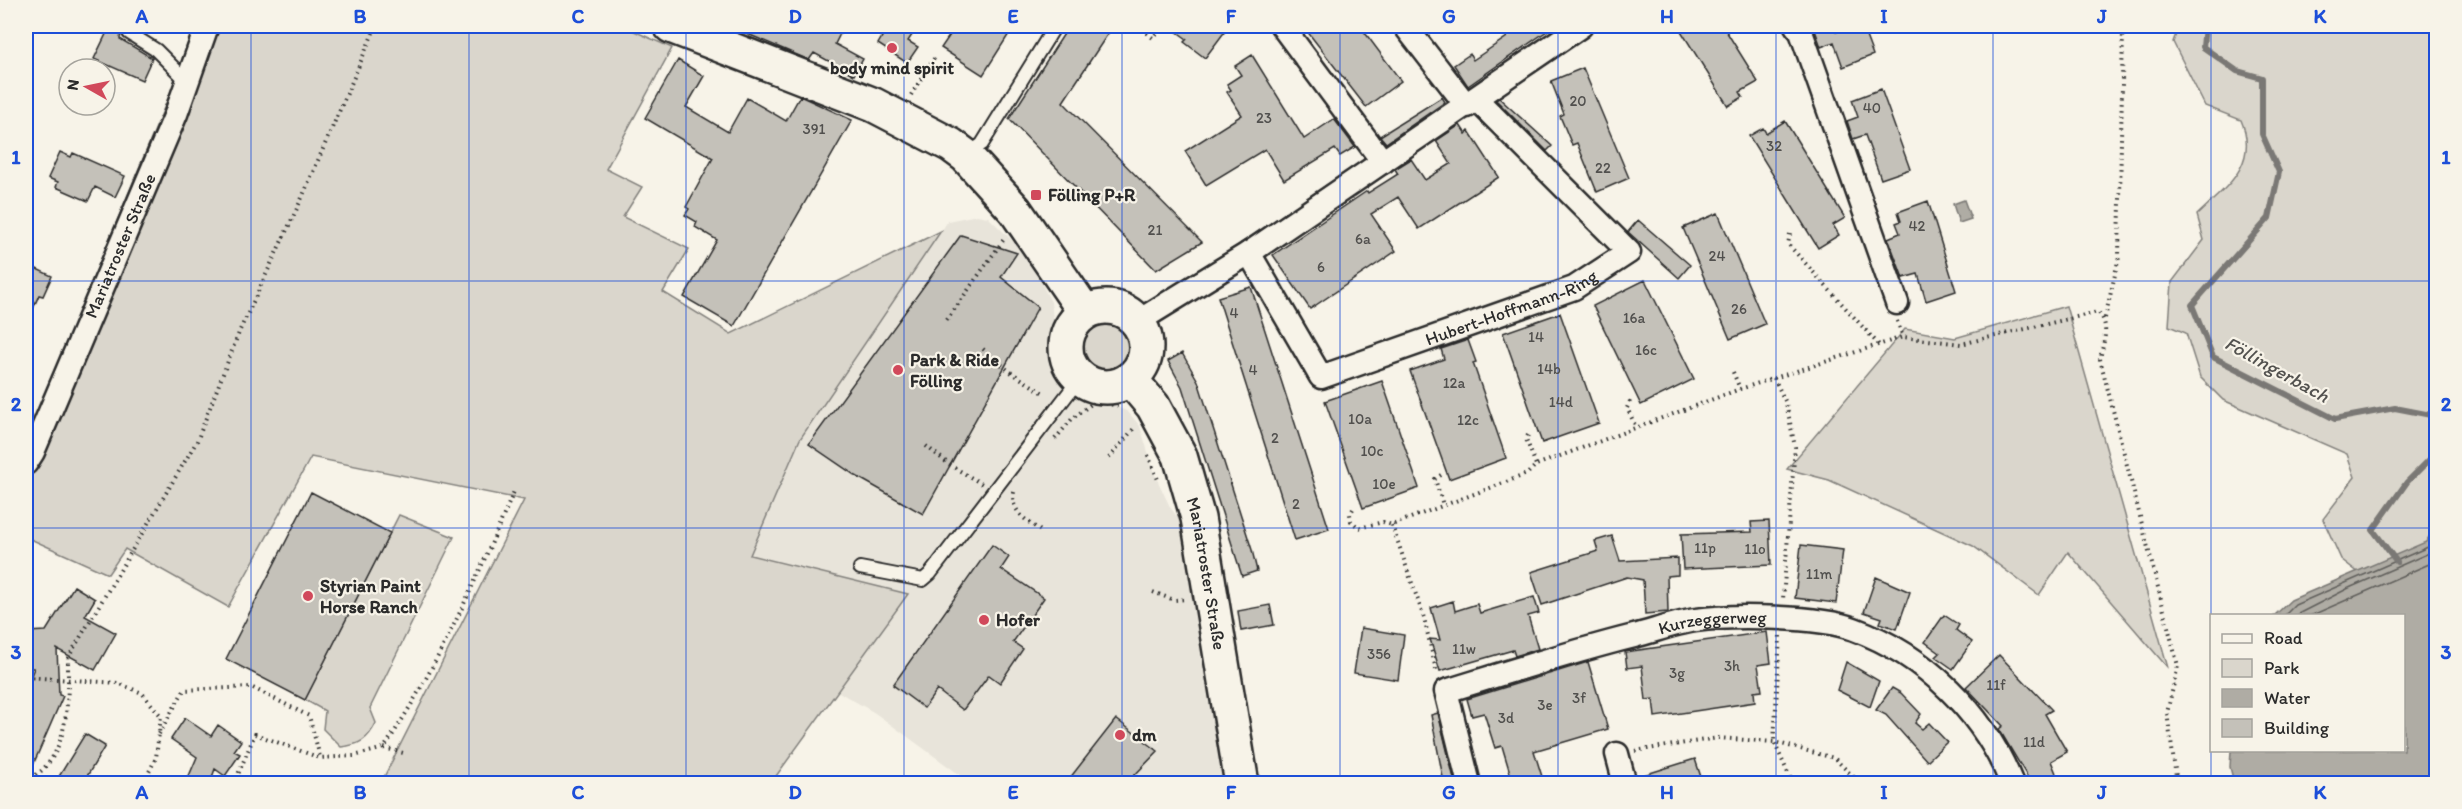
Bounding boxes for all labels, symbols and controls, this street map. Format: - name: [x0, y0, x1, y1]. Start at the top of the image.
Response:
- text: A: [135, 4, 149, 28]
- text: B: [354, 4, 367, 28]
- text: C: [572, 4, 585, 28]
- text: D: [788, 4, 802, 28]
- text: E: [1007, 4, 1019, 28]
- text: F: [1226, 4, 1237, 28]
- text: G: [1442, 4, 1456, 28]
- text: H: [1660, 4, 1674, 28]
- text: I: [1880, 4, 1888, 28]
- text: J: [2096, 4, 2107, 28]
- text: K: [2314, 4, 2328, 28]
- marker: body mind spirit: [885, 41, 899, 55]
- north arrow: [57, 57, 117, 117]
- place label: body mind spirit: [830, 57, 954, 79]
- text: N: [62, 78, 83, 92]
- house number: 20: [1569, 92, 1587, 110]
- house number: 40: [1863, 99, 1881, 117]
- house number: 23: [1256, 109, 1272, 127]
- house number: 391: [803, 120, 826, 138]
- house number: 32: [1766, 137, 1782, 155]
- text: 1: [11, 145, 21, 169]
- text: 1: [2441, 145, 2451, 169]
- house number: 22: [1595, 159, 1611, 177]
- street label: Mariatroster Straße: [80, 170, 161, 321]
- place label: Fölling P+R: [1048, 184, 1136, 206]
- marker: Fölling P+R: [1029, 188, 1043, 202]
- house number: 42: [1909, 217, 1926, 235]
- house number: 21: [1148, 221, 1162, 239]
- house number: 6a: [1355, 230, 1371, 248]
- house number: 24: [1709, 247, 1725, 265]
- house number: 6: [1317, 258, 1325, 276]
- street label: Hubert-Hoffmann-Ring: [1422, 264, 1602, 350]
- house number: 26: [1731, 300, 1747, 318]
- house number: 4: [1229, 304, 1239, 322]
- house number: 16a: [1623, 309, 1646, 327]
- house number: 14: [1528, 328, 1544, 346]
- water label: Föllingerbach: [2221, 331, 2334, 408]
- house number: 16c: [1635, 341, 1657, 359]
- place label: Park & Ride Fölling: [910, 349, 999, 392]
- house number: 14b: [1537, 360, 1561, 378]
- house number: 4: [1248, 361, 1258, 379]
- marker: Park & Ride Fölling: [891, 363, 905, 377]
- house number: 12a: [1443, 374, 1466, 392]
- text: 2: [11, 392, 22, 416]
- text: 2: [2441, 392, 2452, 416]
- house number: 14d: [1549, 393, 1574, 411]
- house number: 10a: [1348, 410, 1372, 428]
- house number: 12c: [1457, 411, 1479, 429]
- house number: 2: [1271, 429, 1279, 447]
- house number: 10c: [1360, 442, 1384, 460]
- house number: 10e: [1372, 475, 1396, 493]
- street label: Mariatroster Straße: [1181, 494, 1231, 652]
- house number: 2: [1292, 495, 1300, 513]
- house number: 11p: [1694, 539, 1716, 557]
- house number: 11o: [1744, 540, 1766, 558]
- house number: 11m: [1806, 565, 1833, 583]
- place label: Styrian Paint Horse Ranch: [320, 575, 421, 618]
- marker: Styrian Paint Horse Ranch: [301, 589, 315, 603]
- street label: Kurzeggerweg: [1656, 606, 1768, 640]
- place label: Hofer: [996, 609, 1041, 631]
- marker: Hofer: [977, 613, 991, 627]
- legend: [2210, 614, 2405, 752]
- text: Road: [2264, 627, 2303, 649]
- text: 3: [11, 640, 22, 664]
- house number: 11w: [1452, 640, 1476, 658]
- text: 3: [2441, 640, 2452, 664]
- house number: 356: [1367, 645, 1391, 663]
- house number: 3h: [1724, 657, 1740, 675]
- text: Park: [2264, 657, 2299, 679]
- house number: 3g: [1669, 664, 1685, 682]
- house number: 11f: [1986, 676, 2006, 694]
- text: Water: [2264, 687, 2310, 709]
- house number: 3f: [1572, 689, 1586, 707]
- house number: 3e: [1537, 696, 1553, 714]
- house number: 3d: [1498, 709, 1515, 727]
- text: Building: [2264, 717, 2330, 739]
- place label: dm: [1132, 724, 1157, 746]
- marker: dm: [1113, 728, 1127, 742]
- house number: 11d: [2023, 733, 2046, 751]
- text: A: [135, 780, 149, 804]
- text: B: [354, 780, 367, 804]
- text: C: [572, 780, 585, 804]
- text: D: [788, 780, 802, 804]
- text: E: [1007, 780, 1019, 804]
- text: F: [1226, 780, 1237, 804]
- text: G: [1442, 780, 1456, 804]
- text: H: [1660, 780, 1674, 804]
- text: I: [1880, 780, 1888, 804]
- text: J: [2096, 780, 2107, 804]
- text: K: [2314, 780, 2328, 804]

